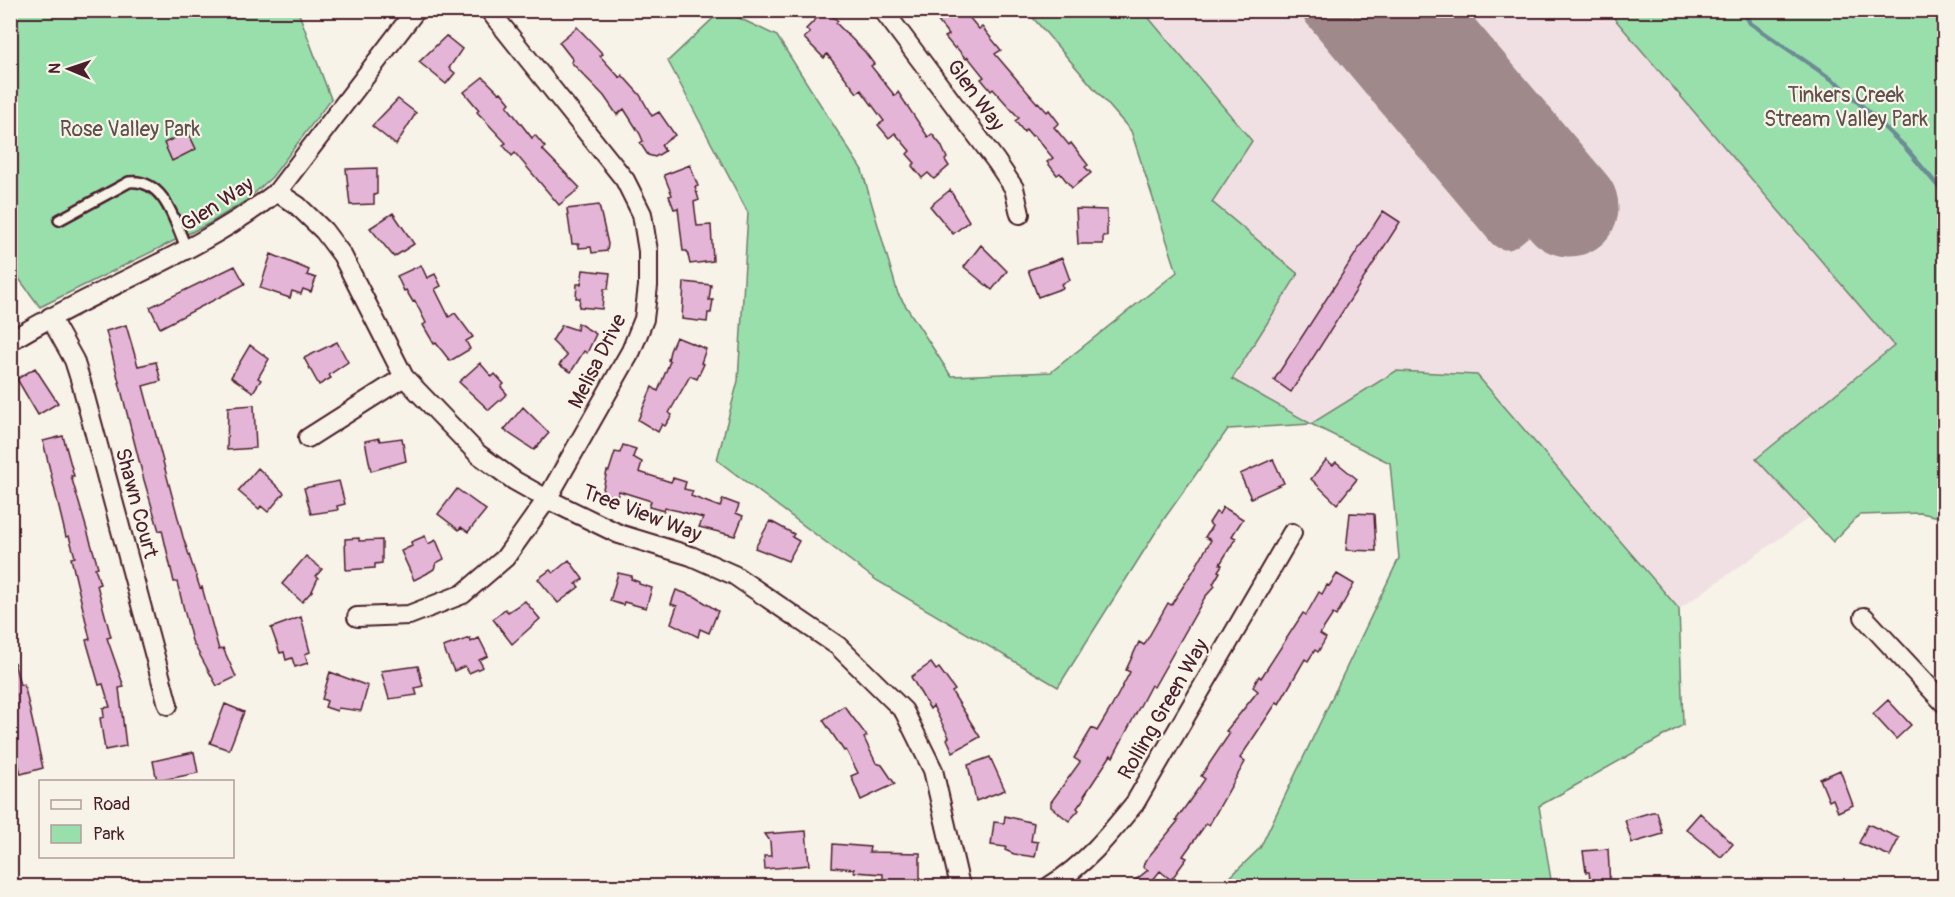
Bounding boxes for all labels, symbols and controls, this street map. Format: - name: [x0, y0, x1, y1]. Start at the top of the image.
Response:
- north arrow: [39, 39, 99, 99]
- street label: Glen Way: [941, 54, 1011, 136]
- text: N: [45, 63, 65, 74]
- park label: Tinkers Creek Stream Valley Park: [1764, 82, 1928, 133]
- park label: Rose Valley Park: [60, 116, 201, 143]
- street label: Glen Way: [176, 171, 259, 238]
- street label: Melisa Drive: [562, 309, 633, 413]
- street label: Shawn Court: [109, 445, 164, 562]
- street label: Tree View Way: [578, 478, 705, 549]
- street label: Rolling Green Way: [1112, 634, 1215, 785]
- legend: [39, 780, 234, 858]
- text: Road: [93, 793, 130, 816]
- text: Park: [93, 823, 125, 846]

